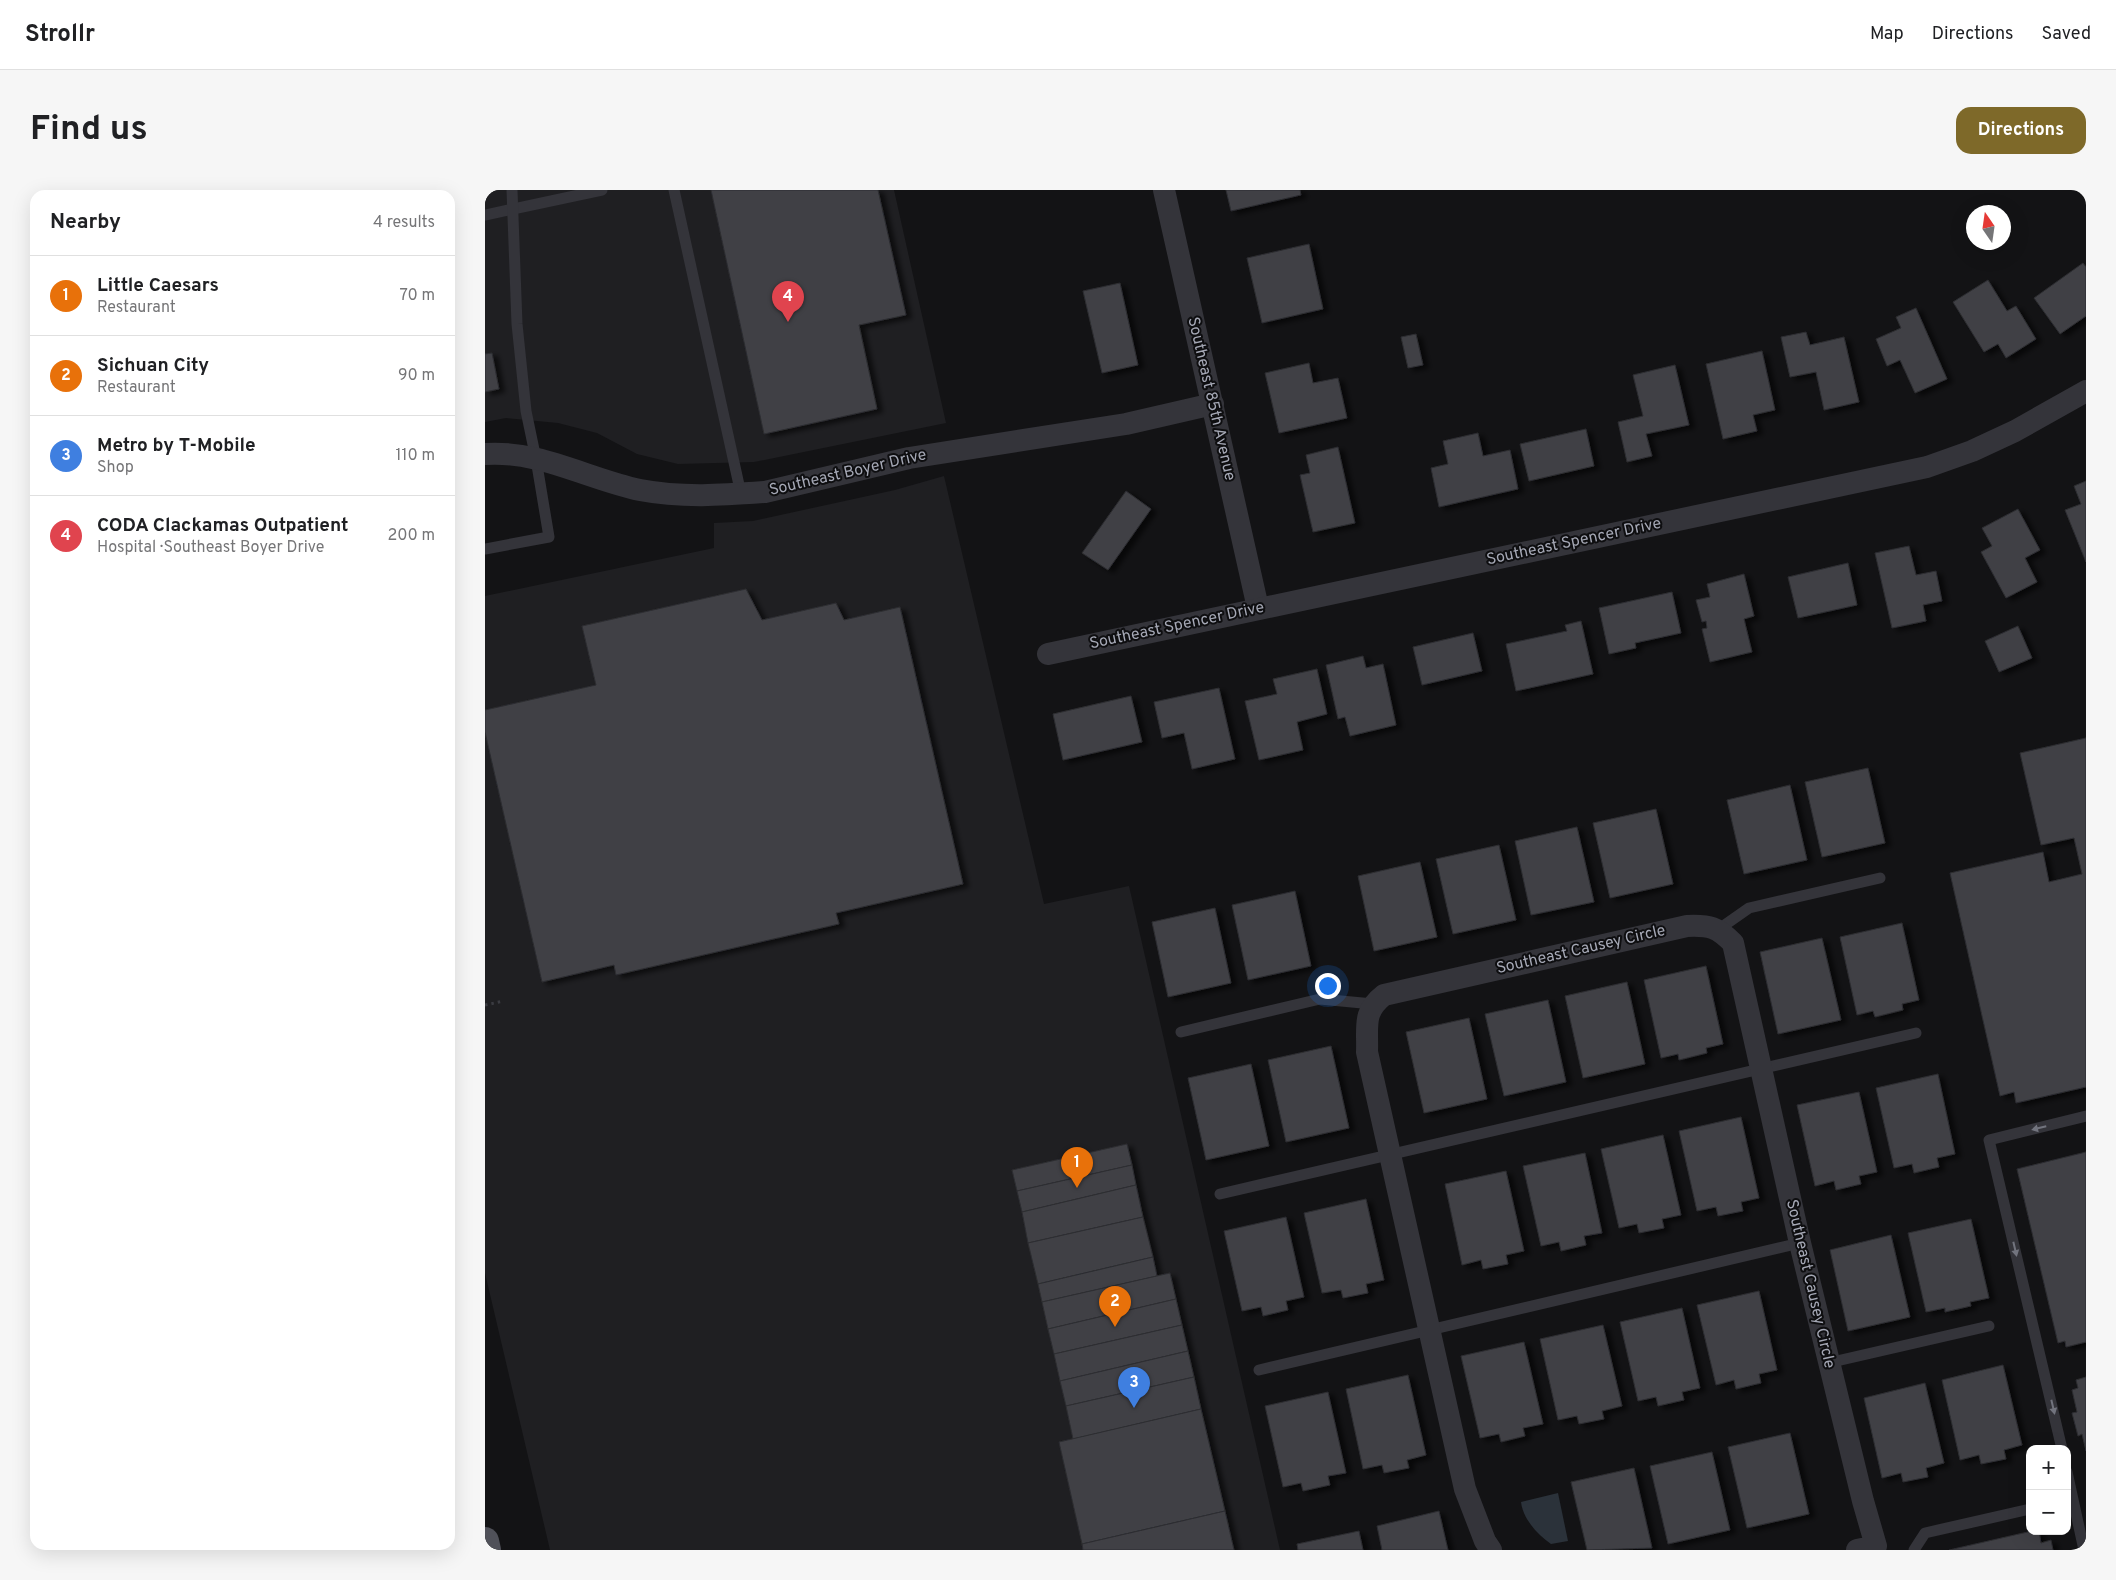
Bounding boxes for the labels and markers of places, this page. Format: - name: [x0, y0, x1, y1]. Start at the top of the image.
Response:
- pin: 4: [772, 281, 804, 322]
- pin: 1: [1061, 1147, 1093, 1188]
- pin: 2: [1099, 1286, 1131, 1327]
- pin: 3: [1118, 1367, 1150, 1408]

